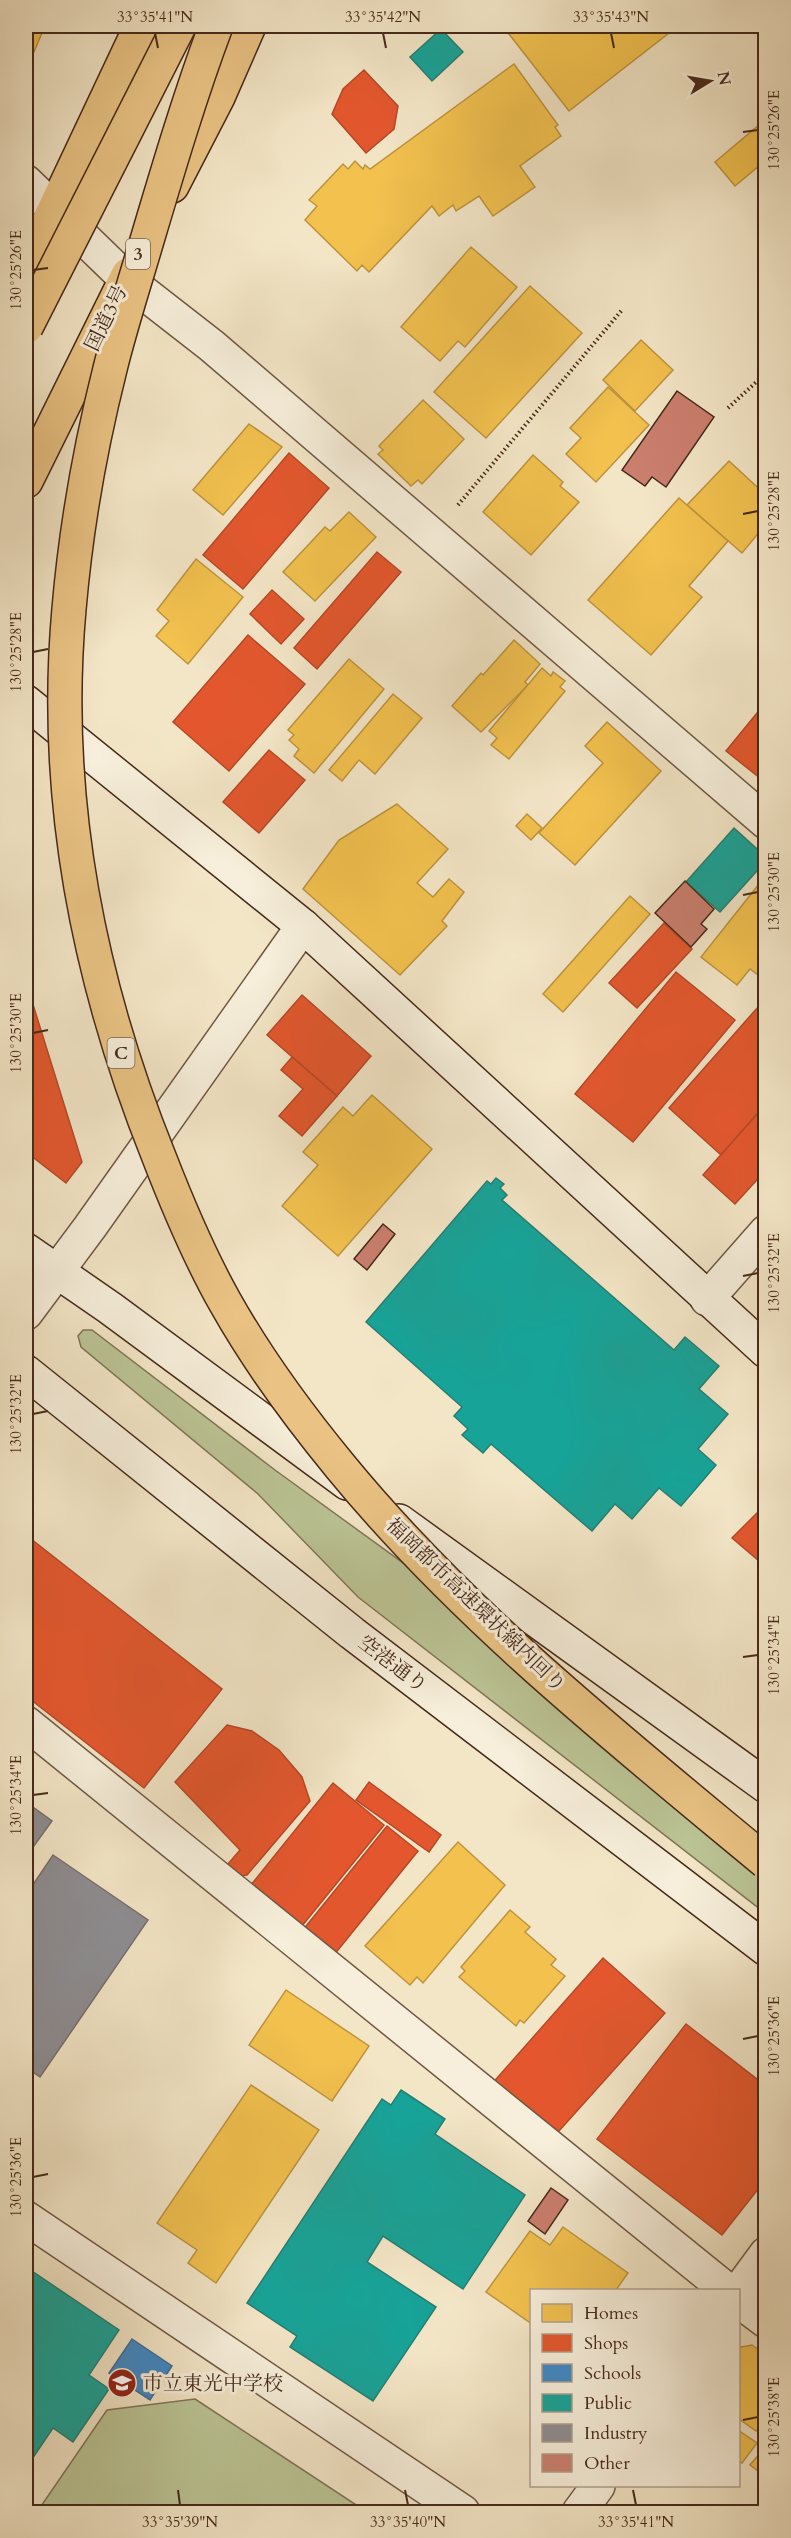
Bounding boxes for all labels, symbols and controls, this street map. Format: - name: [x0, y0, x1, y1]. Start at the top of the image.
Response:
- text: 33°35'41"N: [117, 7, 193, 27]
- text: 33°35'42"N: [345, 7, 421, 27]
- text: 33°35'43"N: [573, 7, 649, 27]
- north arrow: [680, 51, 740, 111]
- text: N: [712, 69, 736, 87]
- text: 130°25'26"E: [764, 90, 784, 170]
- text: 130°25'26"E: [6, 230, 26, 310]
- road number: 3: [126, 239, 150, 269]
- street label: 国道3号: [78, 281, 134, 355]
- text: 130°25'28"E: [764, 471, 784, 551]
- text: 130°25'28"E: [6, 612, 26, 692]
- text: 130°25'30"E: [764, 852, 784, 932]
- text: 130°25'30"E: [6, 993, 26, 1073]
- road number: C: [108, 1038, 134, 1068]
- text: 130°25'32"E: [764, 1233, 784, 1313]
- text: 130°25'32"E: [6, 1374, 26, 1454]
- street label: 福岡都市高速環状線内回り: [380, 1512, 572, 1698]
- text: 130°25'34"E: [764, 1615, 784, 1695]
- street label: 空港通り: [353, 1629, 433, 1699]
- text: 130°25'34"E: [6, 1755, 26, 1835]
- text: 130°25'36"E: [764, 1996, 784, 2076]
- text: 130°25'36"E: [6, 2137, 26, 2217]
- legend: [530, 2289, 740, 2487]
- text: Homes: [584, 2301, 638, 2326]
- text: Shops: [584, 2331, 628, 2356]
- text: Schools: [584, 2361, 641, 2386]
- school or university icon: 市立東光中学校: [106, 2367, 138, 2399]
- place label: 市立東光中学校: [143, 2370, 283, 2397]
- text: 130°25'38"E: [764, 2377, 784, 2457]
- text: Public: [584, 2391, 632, 2416]
- text: Industry: [584, 2421, 648, 2446]
- text: Other: [584, 2451, 630, 2476]
- text: 33°35'39"N: [142, 2512, 218, 2532]
- text: 33°35'40"N: [370, 2512, 446, 2532]
- text: 33°35'41"N: [598, 2512, 674, 2532]

